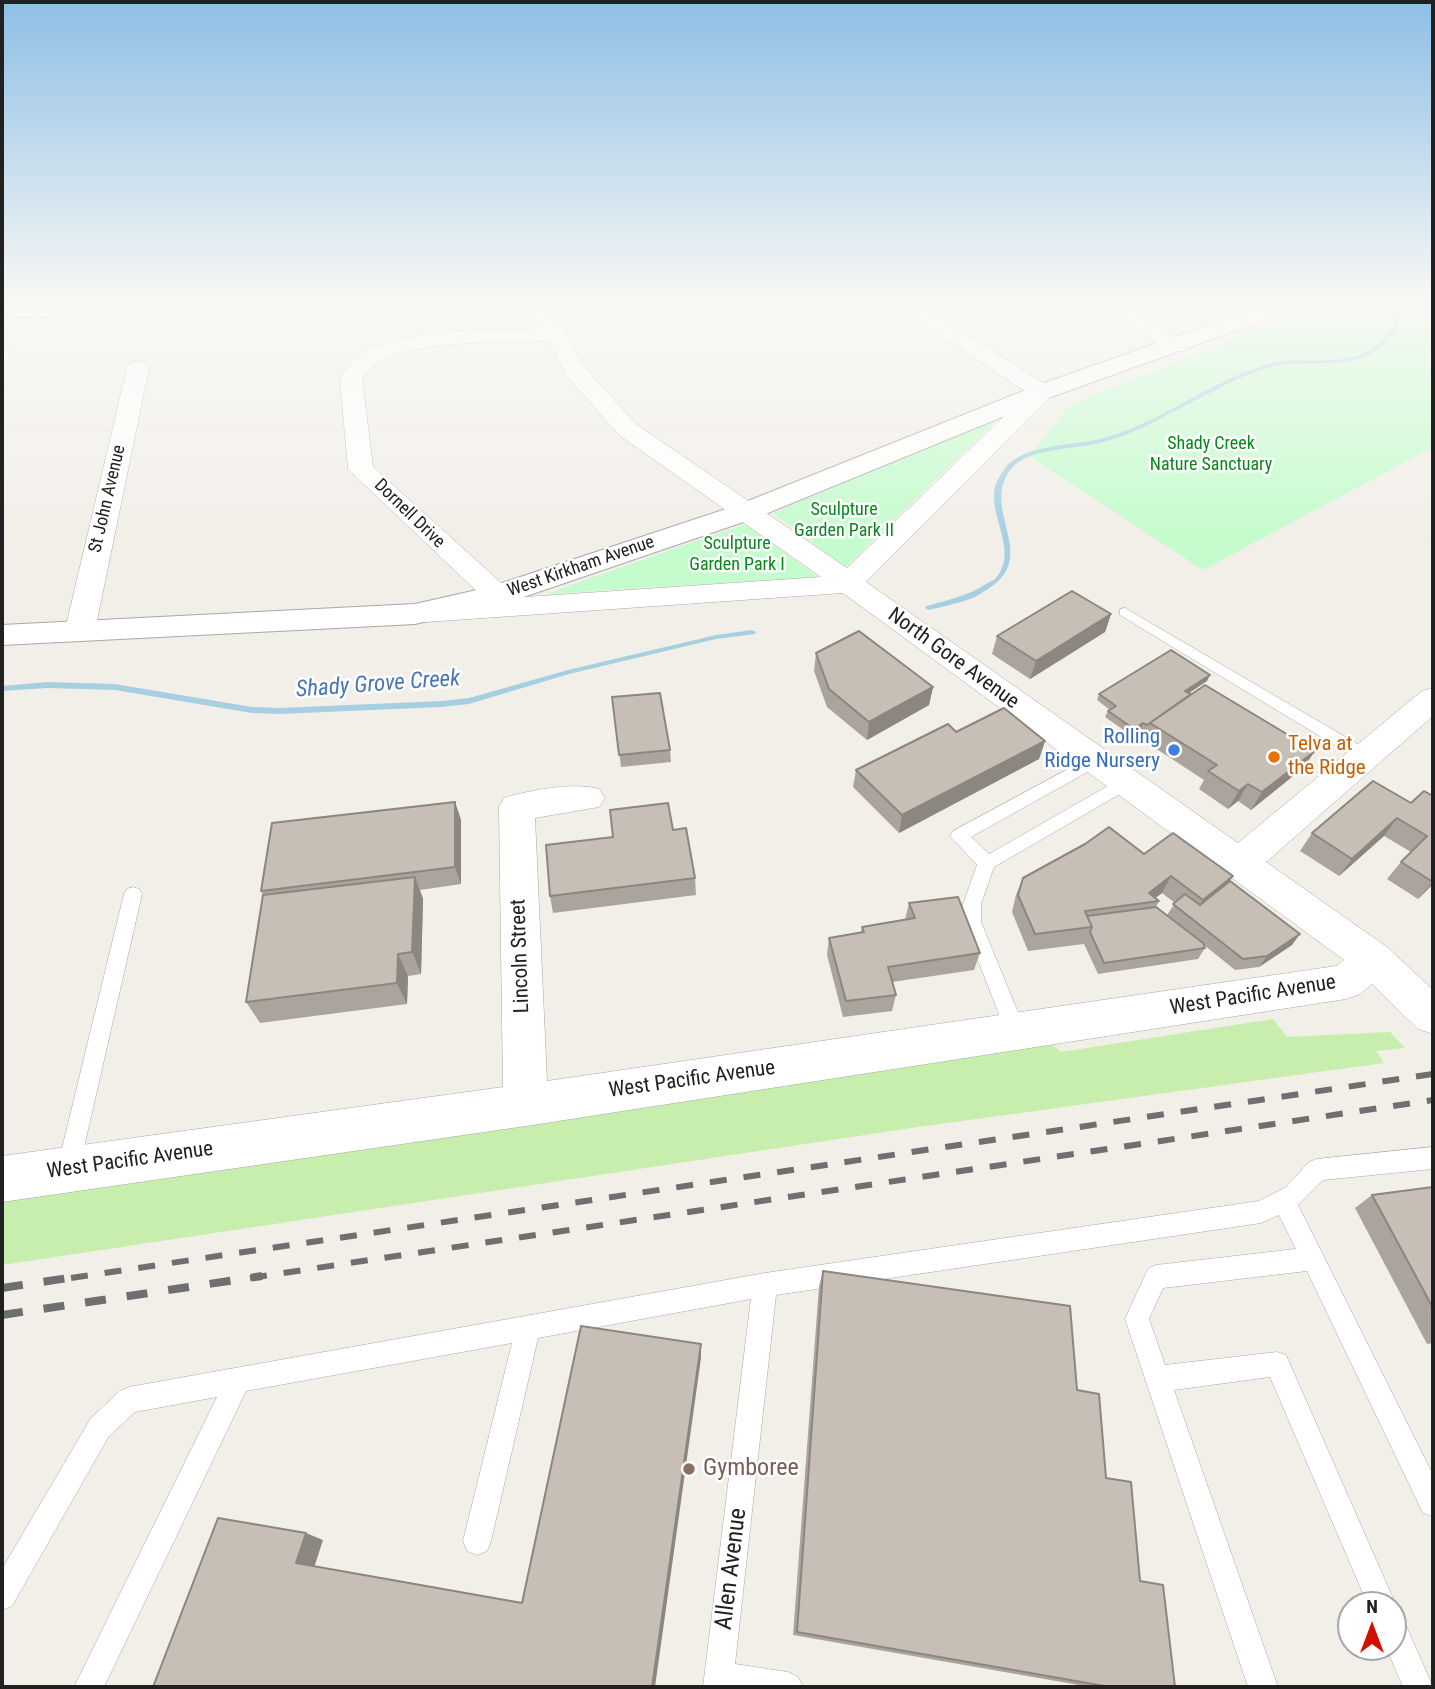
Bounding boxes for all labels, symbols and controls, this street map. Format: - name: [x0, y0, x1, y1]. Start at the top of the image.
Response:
- park label: Shady Creek Nature Sanctuary: [1150, 433, 1272, 476]
- street label: St John Avenue: [85, 443, 131, 555]
- street label: Dornell Drive: [369, 475, 449, 553]
- park label: Sculpture Garden Park II: [794, 499, 894, 542]
- street label: West Kirkham Avenue: [505, 532, 657, 602]
- park label: Sculpture Garden Park I: [689, 533, 785, 576]
- street label: North Gore Avenue: [883, 603, 1023, 715]
- water label: Shady Grove Creek: [295, 665, 461, 705]
- place label: Rolling Ridge Nursery: [1044, 725, 1160, 775]
- place label: Telva at the Ridge: [1288, 732, 1366, 782]
- marker: Rolling Ridge Nursery: [1166, 742, 1182, 758]
- marker: Telva at the Ridge: [1266, 749, 1282, 765]
- street label: Lincoln Street: [506, 898, 536, 1014]
- street label: West Pacific Avenue: [1168, 970, 1338, 1022]
- street label: West Pacific Avenue: [607, 1056, 777, 1104]
- street label: West Pacific Avenue: [45, 1137, 215, 1185]
- place label: Gymboree: [703, 1455, 799, 1483]
- marker: Gymboree: [681, 1461, 697, 1477]
- street label: Allen Avenue: [710, 1507, 754, 1631]
- north arrow: [1337, 1591, 1407, 1661]
- text: N: [1366, 1595, 1378, 1618]

